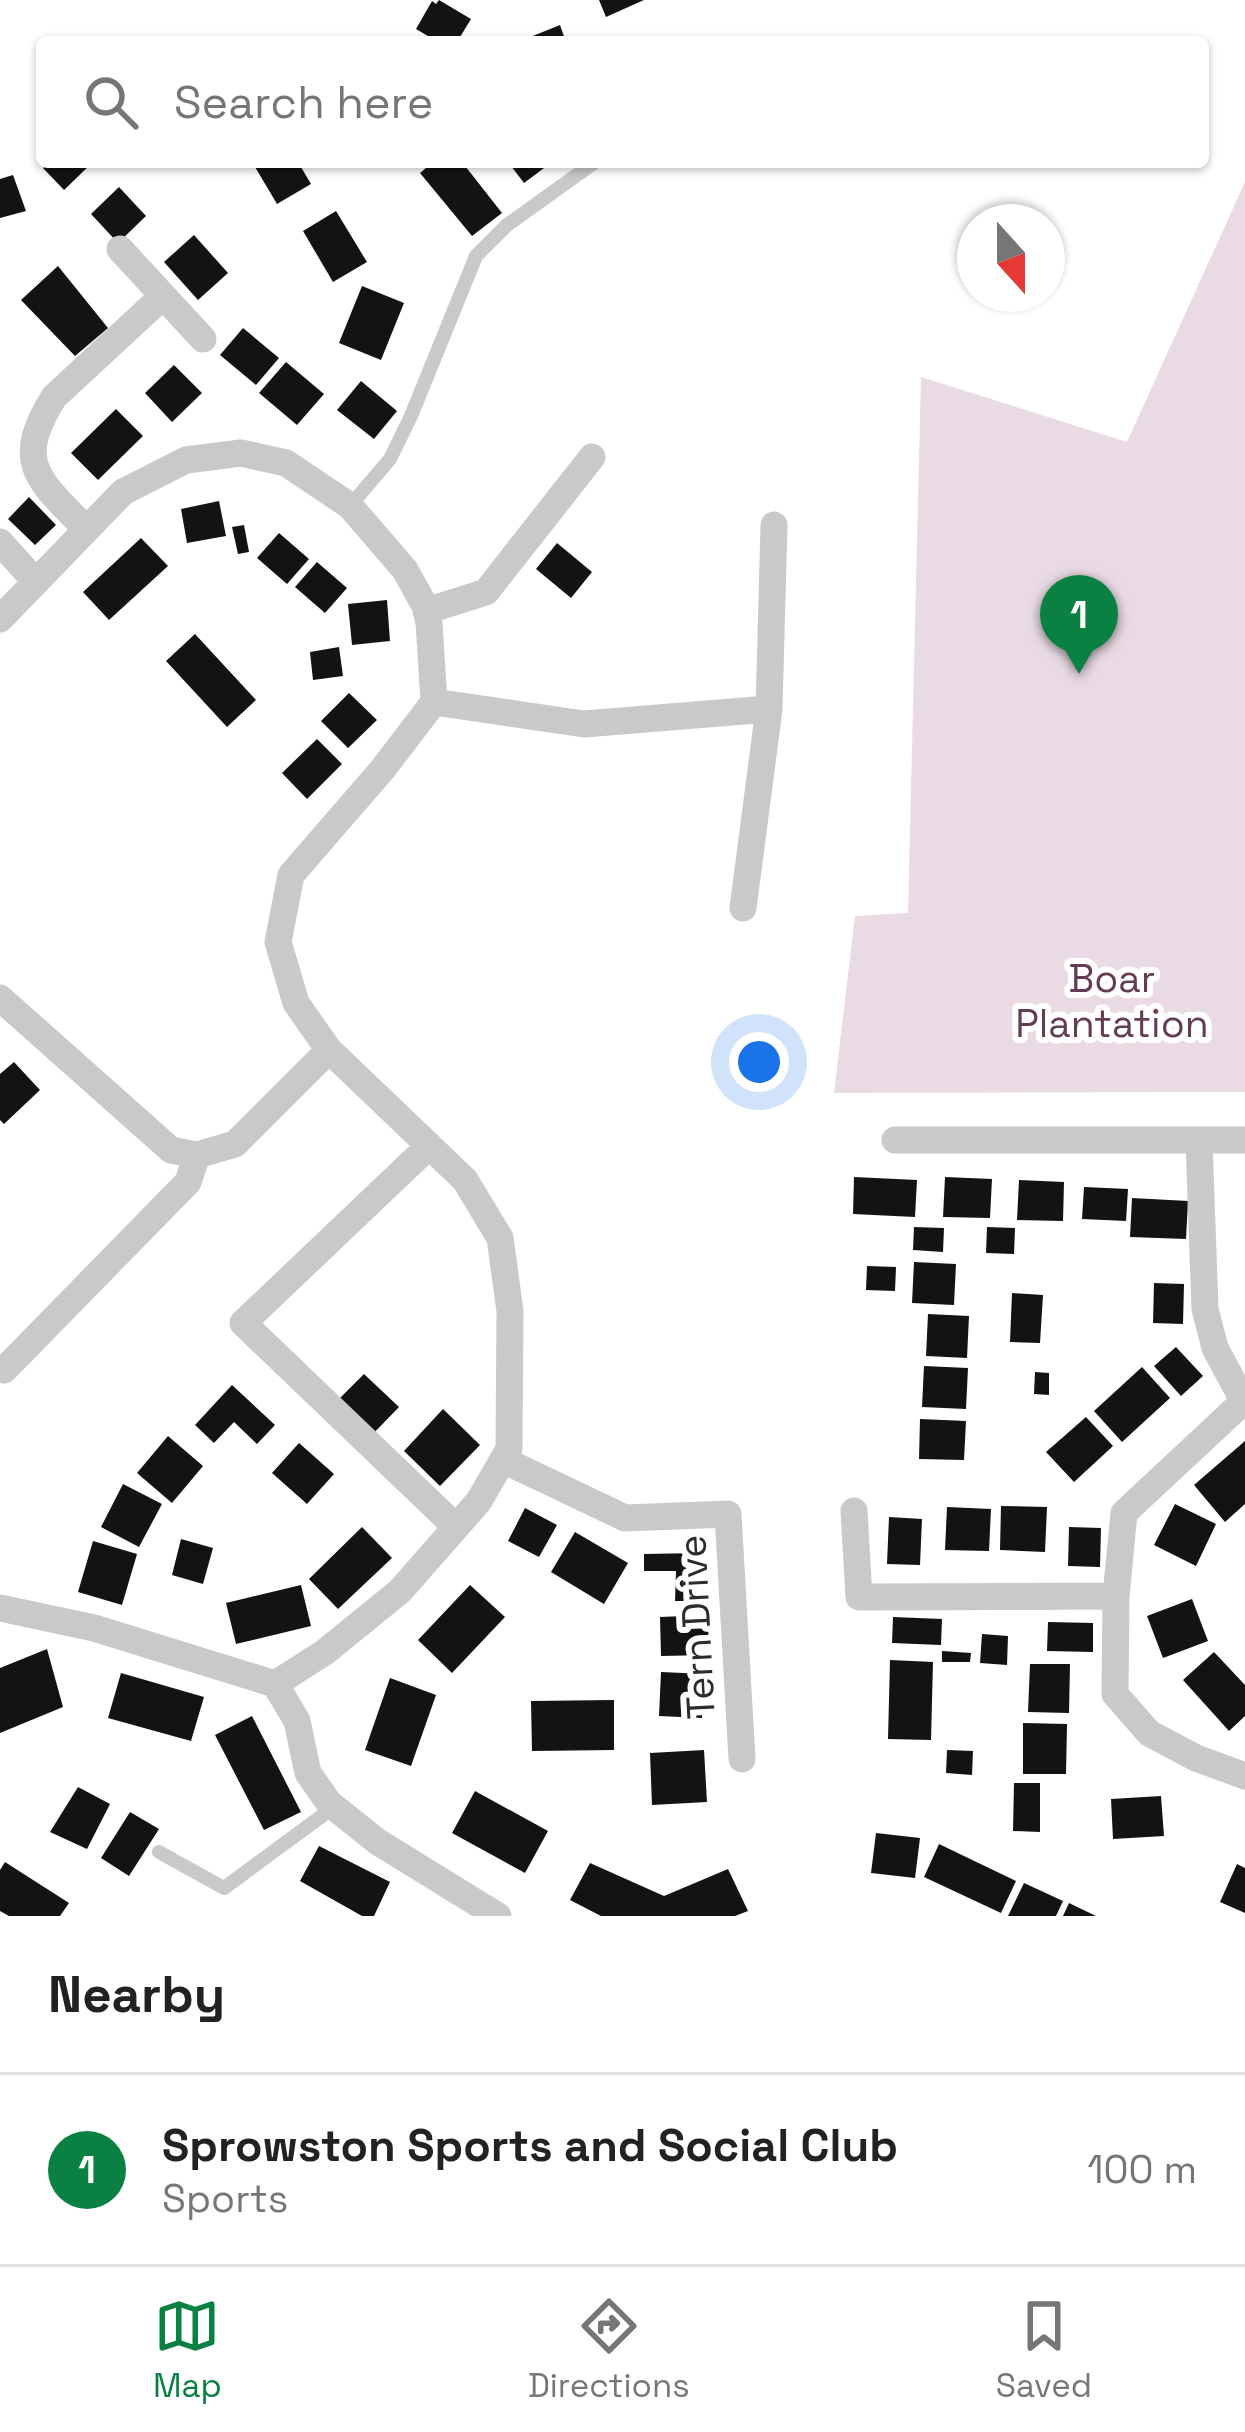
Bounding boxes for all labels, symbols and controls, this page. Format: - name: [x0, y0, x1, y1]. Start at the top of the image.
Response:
- search box: [36, 36, 1209, 168]
- icon: search: [78, 69, 144, 135]
- text: Search here: [174, 74, 433, 131]
- north arrow: [957, 204, 1065, 312]
- pin: 1: [1040, 575, 1118, 674]
- park label: Boar Plantation: [1015, 954, 1209, 1048]
- your location: [729, 1032, 789, 1092]
- street label: Tern Drive: [667, 1534, 726, 1720]
- text: Nearby: [48, 1962, 225, 2027]
- text: Sprowston Sports and Social Club: [162, 2117, 898, 2174]
- text: 1: [78, 2145, 96, 2194]
- text: 100 m: [1087, 2145, 1197, 2194]
- text: Sports: [162, 2174, 288, 2223]
- tab: Map: [153, 2293, 222, 2407]
- tab: Directions: [528, 2293, 690, 2407]
- tab: Saved: [996, 2293, 1092, 2407]

